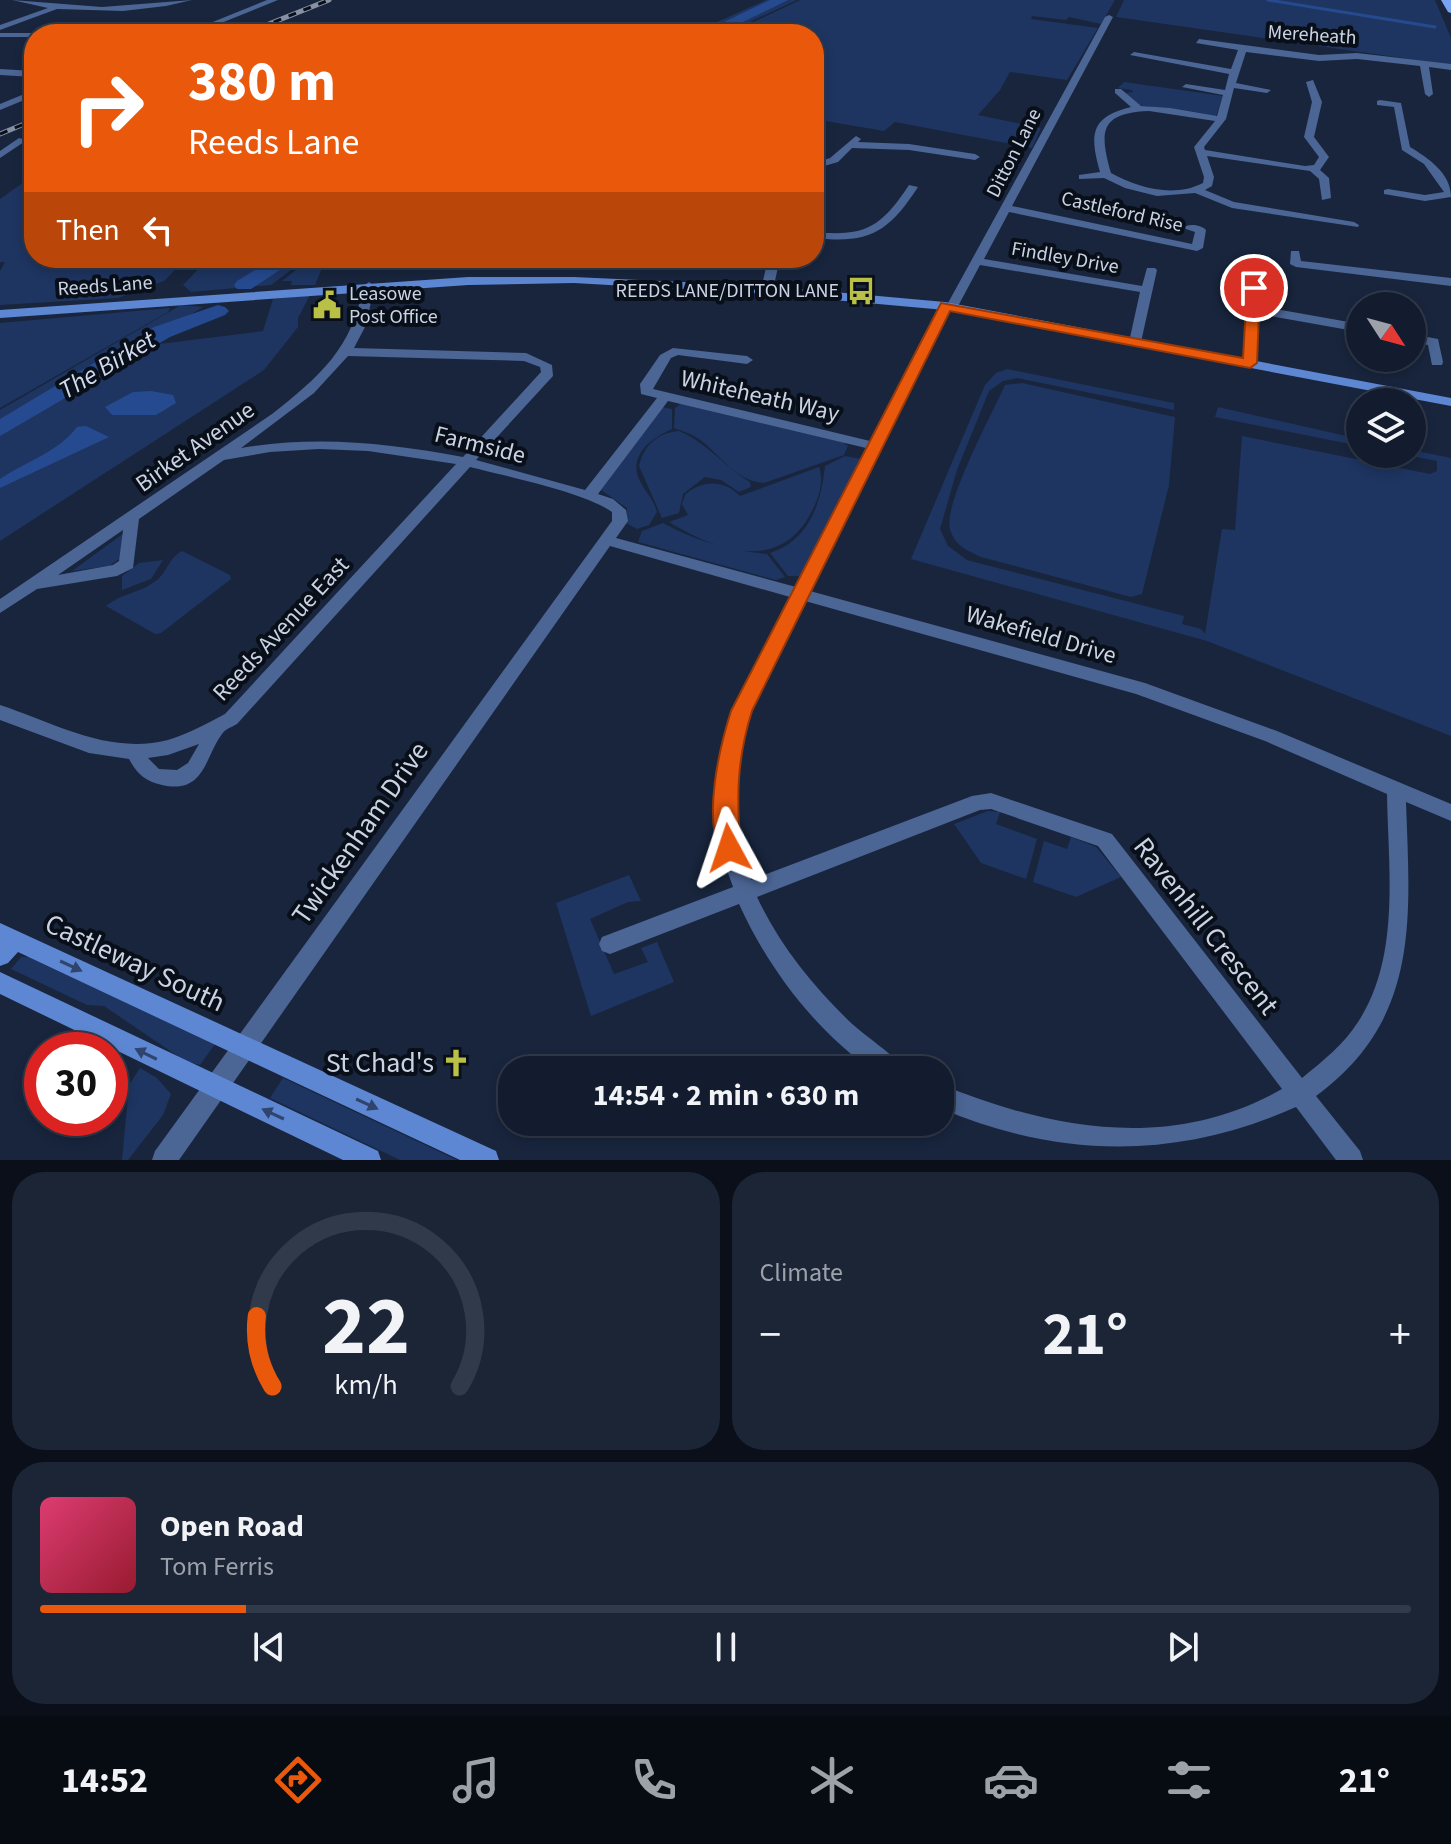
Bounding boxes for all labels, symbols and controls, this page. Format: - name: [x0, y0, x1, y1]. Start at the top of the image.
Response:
- street label: Mereheath: [1267, 18, 1357, 52]
- text: 380 m: [188, 43, 336, 122]
- icon: right: [56, 56, 160, 160]
- street label: Ditton Lane: [980, 104, 1048, 202]
- text: Reeds Lane: [188, 117, 359, 168]
- street label: Castleford Rise: [1058, 184, 1186, 240]
- icon: left: [136, 208, 180, 252]
- text: Then: [56, 209, 120, 252]
- street label: Findley Drive: [1009, 235, 1121, 281]
- pin: [1220, 254, 1288, 322]
- icon: arrive: [1232, 266, 1276, 310]
- street label: Reeds Lane: [57, 269, 154, 303]
- bus stop icon: REEDS LANE/DITTON LANE: [846, 276, 876, 306]
- place label: REEDS LANE/DITTON LANE: [616, 277, 839, 305]
- place label: Leasowe Post Office: [349, 280, 438, 331]
- public building icon: Leasowe Post Office: [312, 290, 342, 320]
- north arrow: [1346, 292, 1426, 372]
- map controls: [1346, 292, 1426, 468]
- water label: The Birket: [52, 321, 163, 408]
- street label: Whiteheath Way: [677, 361, 843, 431]
- button: layers: [1346, 388, 1426, 468]
- street label: Birket Avenue: [128, 393, 262, 501]
- street label: Farmside: [431, 417, 529, 473]
- street label: Reeds Avenue East: [205, 549, 357, 709]
- street label: Wakefield Drive: [962, 597, 1120, 673]
- street label: Twickenham Drive: [282, 733, 438, 933]
- position arrow: [687, 806, 771, 890]
- street label: Ravenhill Crescent: [1124, 829, 1289, 1024]
- street label: Castleway South: [38, 904, 232, 1022]
- one-way arrow: [59, 959, 82, 973]
- speed limit sign: 30: [24, 1032, 128, 1136]
- place label: St Chad's: [326, 1043, 434, 1083]
- one-way arrow: [135, 1047, 158, 1061]
- church icon: St Chad's: [441, 1048, 471, 1078]
- text: 14:54 · 2 min · 630 m: [593, 1074, 859, 1117]
- one-way arrow: [355, 1097, 378, 1110]
- one-way arrow: [261, 1107, 285, 1121]
- text: Climate: [760, 1254, 843, 1291]
- text: 22: [322, 1268, 410, 1386]
- text: 21°: [1043, 1293, 1128, 1378]
- text: −: [760, 1304, 781, 1367]
- text: +: [1389, 1304, 1411, 1367]
- text: km/h: [334, 1365, 397, 1405]
- text: Open Road: [160, 1505, 304, 1548]
- text: Tom Ferris: [160, 1548, 274, 1585]
- icon: previous: [247, 1625, 291, 1669]
- icon: pause: [704, 1625, 748, 1669]
- icon: next: [1161, 1625, 1205, 1669]
- icon: directions: [270, 1752, 326, 1808]
- icon: music: [448, 1752, 504, 1808]
- icon: phone: [626, 1752, 682, 1808]
- icon: climate: [804, 1752, 860, 1808]
- icon: car: [983, 1752, 1039, 1808]
- icon: filters: [1161, 1752, 1217, 1808]
- text: 14:52: [61, 1755, 148, 1806]
- text: 21°: [1339, 1755, 1390, 1806]

